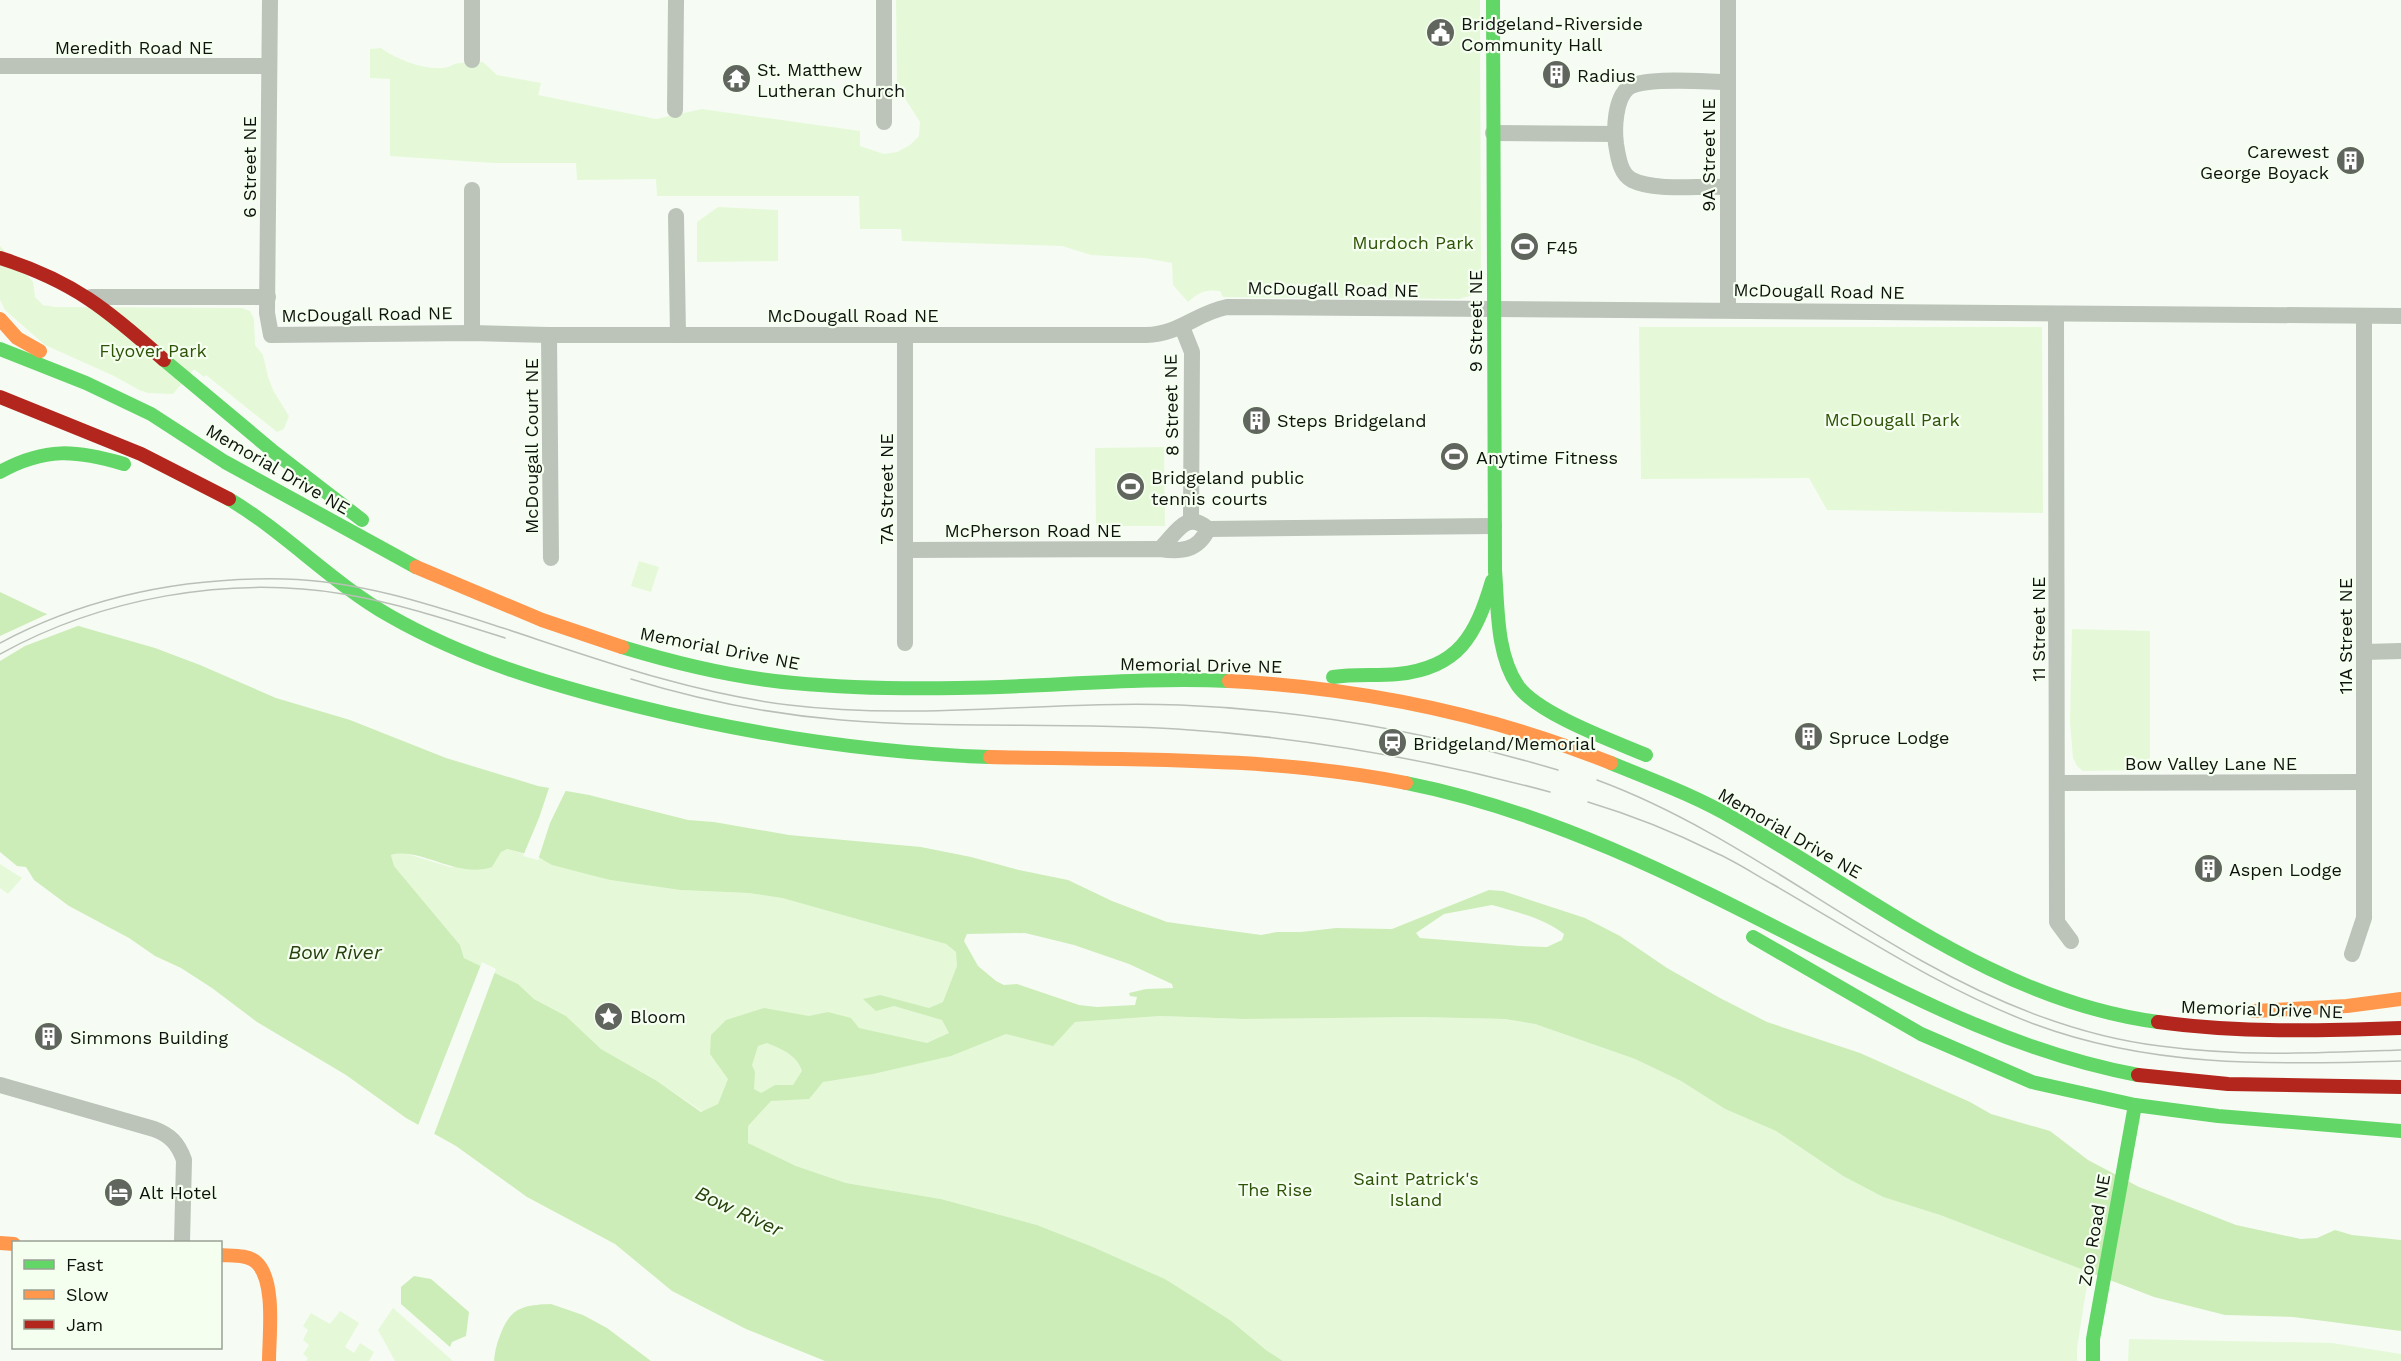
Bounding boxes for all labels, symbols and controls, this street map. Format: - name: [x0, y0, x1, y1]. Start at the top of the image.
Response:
- place label: Bridgeland-Riverside Community Hall: [1461, 13, 1643, 55]
- public building icon: Bridgeland-Riverside Community Hall: [1424, 17, 1456, 49]
- street label: Meredith Road NE: [55, 37, 213, 58]
- place label: St. Matthew Lutheran Church: [757, 59, 905, 101]
- building icon: Radius: [1540, 59, 1572, 91]
- temple icon: St. Matthew Lutheran Church: [720, 63, 752, 95]
- place label: Radius: [1577, 65, 1636, 86]
- street label: 9A Street NE: [1698, 98, 1719, 212]
- street label: 6 Street NE: [239, 116, 260, 218]
- place label: Carewest George Boyack: [2200, 141, 2329, 183]
- building icon: Carewest George Boyack: [2334, 145, 2366, 177]
- sports icon: F45: [1509, 231, 1541, 263]
- park label: Murdoch Park: [1352, 232, 1474, 253]
- place label: F45: [1546, 237, 1578, 258]
- street label: 9 Street NE: [1465, 270, 1486, 372]
- street label: McDougall Road NE: [1247, 277, 1419, 301]
- street label: McDougall Road NE: [1733, 279, 1905, 303]
- street label: McDougall Road NE: [281, 302, 453, 326]
- street label: McDougall Road NE: [767, 305, 939, 326]
- park label: Flyover Park: [99, 340, 207, 361]
- street label: 8 Street NE: [1160, 354, 1182, 456]
- street label: McDougall Court NE: [521, 358, 542, 534]
- building icon: Steps Bridgeland: [1240, 404, 1272, 436]
- park label: McDougall Park: [1824, 409, 1960, 430]
- place label: Steps Bridgeland: [1277, 410, 1427, 431]
- street label: Memorial Drive NE: [202, 419, 354, 519]
- street label: 7A Street NE: [876, 433, 897, 545]
- sports icon: Anytime Fitness: [1439, 441, 1471, 473]
- place label: Anytime Fitness: [1476, 447, 1618, 468]
- place label: Bridgeland public tennis courts: [1151, 467, 1304, 509]
- sports icon: Bridgeland public tennis courts: [1114, 471, 1146, 503]
- street label: McPherson Road NE: [944, 520, 1122, 541]
- street label: 11 Street NE: [2028, 576, 2049, 682]
- street label: 11A Street NE: [2335, 578, 2356, 694]
- street label: Memorial Drive NE: [638, 622, 802, 674]
- street label: Memorial Drive NE: [1120, 653, 1282, 677]
- building icon: Spruce Lodge: [1792, 721, 1824, 753]
- station icon: Bridgeland/Memorial: [1376, 727, 1408, 759]
- place label: Spruce Lodge: [1829, 727, 1949, 748]
- place label: Bridgeland/Memorial: [1413, 733, 1596, 754]
- street label: Bow Valley Lane NE: [2125, 753, 2297, 774]
- street label: Memorial Drive NE: [1714, 783, 1866, 883]
- building icon: Aspen Lodge: [2192, 853, 2224, 885]
- place label: Aspen Lodge: [2229, 859, 2342, 880]
- water label: Bow River: [288, 940, 383, 964]
- street label: Memorial Drive NE: [2180, 996, 2344, 1022]
- place icon: Bloom: [593, 1000, 625, 1032]
- place label: Bloom: [630, 1006, 686, 1027]
- building icon: Simmons Building: [33, 1021, 65, 1053]
- place label: Simmons Building: [70, 1027, 228, 1048]
- park label: Saint Patrick's Island: [1353, 1168, 1479, 1210]
- street label: Zoo Road NE: [2074, 1172, 2114, 1288]
- hotel icon: Alt Hotel: [102, 1176, 134, 1208]
- park label: The Rise: [1238, 1179, 1312, 1200]
- water label: Bow River: [692, 1180, 788, 1242]
- place label: Alt Hotel: [139, 1182, 217, 1203]
- legend: [12, 1241, 222, 1349]
- text: Fast: [66, 1254, 104, 1275]
- text: Slow: [66, 1284, 109, 1305]
- text: Jam: [66, 1314, 103, 1335]

